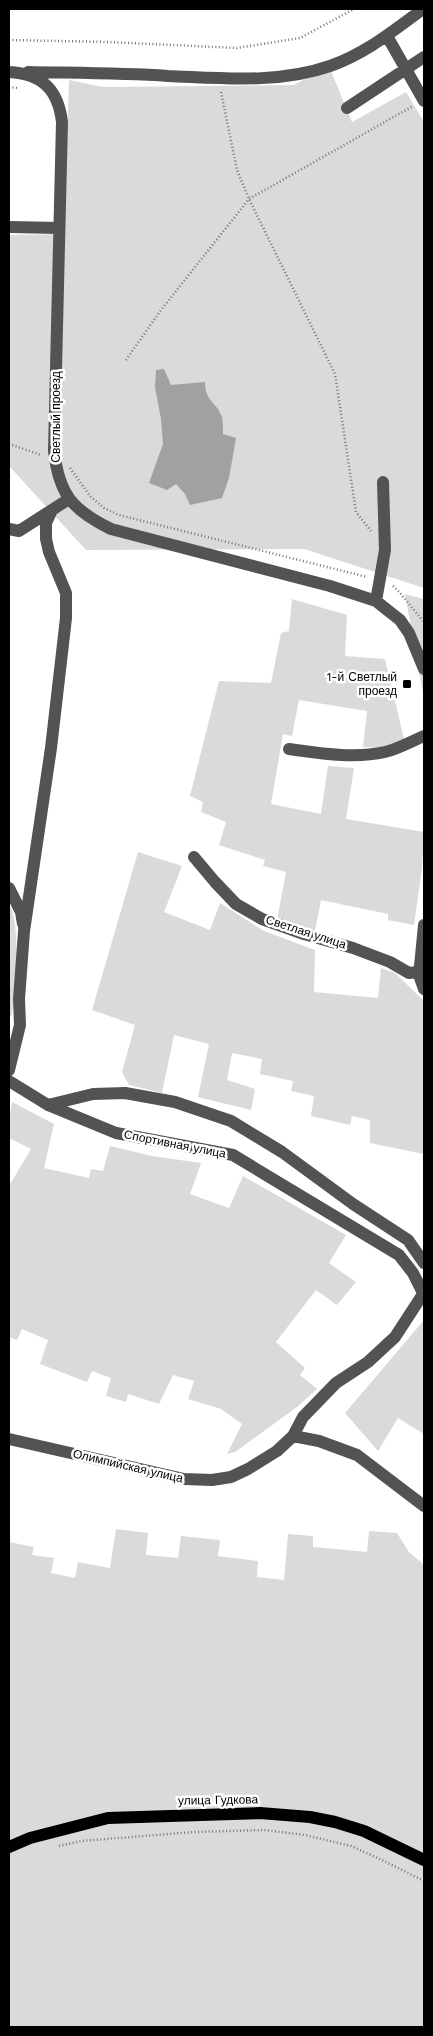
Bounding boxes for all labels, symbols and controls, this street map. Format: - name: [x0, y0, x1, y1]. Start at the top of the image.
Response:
- street label: Светлый проезд: [49, 371, 63, 463]
- place label: 1-й Светлый проезд: [327, 670, 397, 698]
- marker: 1-й Светлый проезд: [401, 678, 413, 690]
- street label: Светлая улица: [264, 912, 348, 952]
- street label: Спортивная улица: [123, 1127, 228, 1161]
- street label: Олимпийская улица: [71, 1446, 185, 1486]
- street label: улица Гудкова: [178, 1792, 259, 1808]

